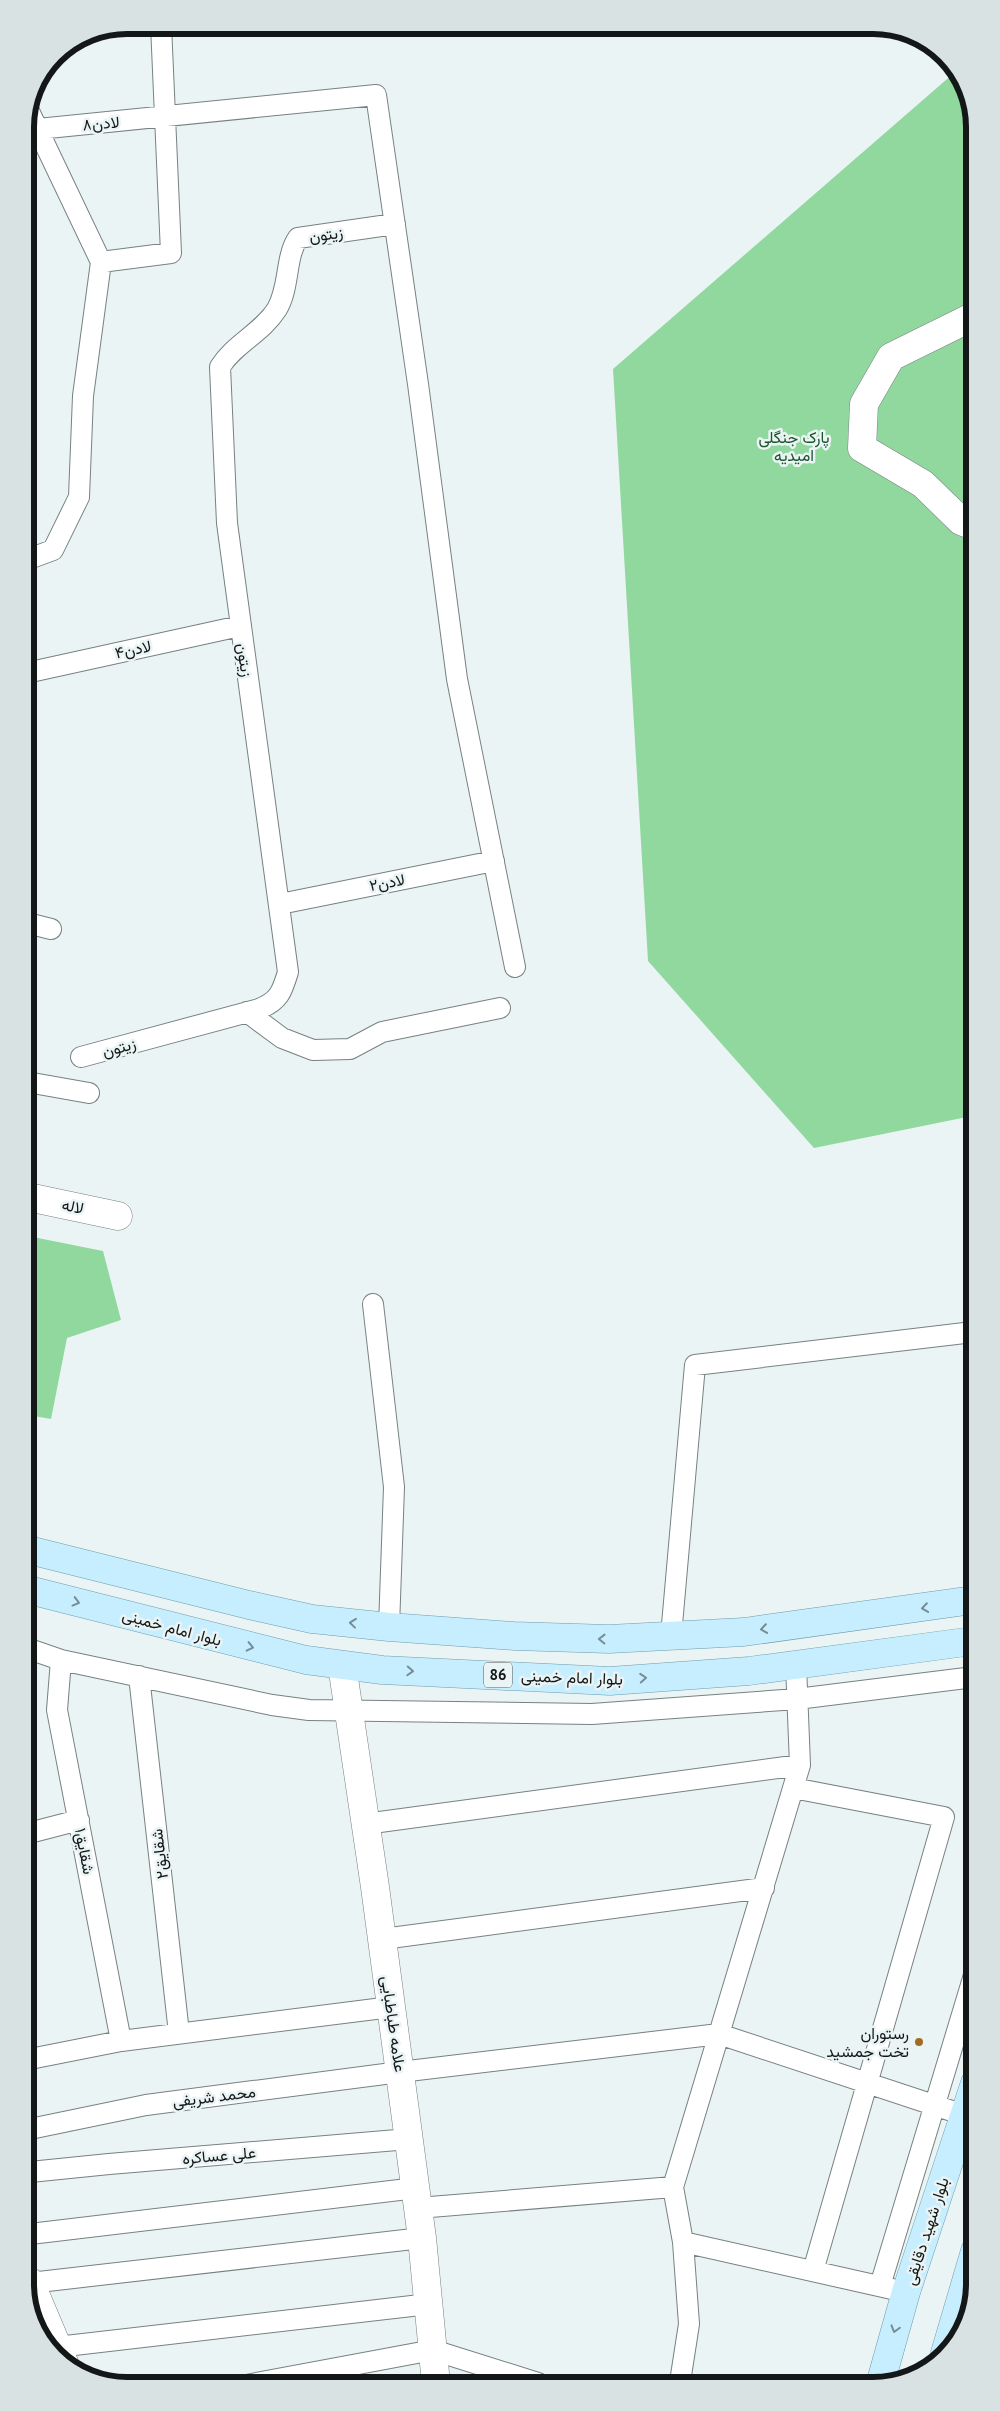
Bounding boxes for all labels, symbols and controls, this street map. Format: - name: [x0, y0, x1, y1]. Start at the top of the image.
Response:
- street label: لادن۸: [82, 111, 120, 135]
- street label: زیتون: [308, 222, 344, 247]
- park label: پارک جنگلی امیدیه: [758, 427, 830, 465]
- street label: لادن۴: [113, 635, 153, 663]
- street label: زیتون: [232, 642, 257, 678]
- street label: لادن۲: [367, 869, 407, 895]
- street label: زیتون: [100, 1033, 138, 1062]
- street label: لاله: [60, 1194, 86, 1218]
- one-way arrow: [71, 1596, 80, 1607]
- one-way arrow: [921, 1602, 930, 1612]
- street label: بلوار امام خمینی: [120, 1604, 224, 1651]
- one-way arrow: [348, 1618, 356, 1629]
- one-way arrow: [760, 1623, 768, 1634]
- one-way arrow: [598, 1633, 606, 1644]
- one-way arrow: [246, 1641, 255, 1652]
- road number: 86: [484, 1662, 512, 1688]
- street label: بلوار امام خمینی: [521, 1665, 623, 1690]
- one-way arrow: [407, 1666, 415, 1676]
- one-way arrow: [639, 1673, 647, 1684]
- street label: شقایق۱: [70, 1826, 99, 1876]
- street label: شقایق۲: [146, 1828, 173, 1880]
- street label: علامه طباطبایی: [376, 1975, 411, 2074]
- place label: رستوران تخت جمشید: [826, 2023, 909, 2061]
- marker: رستوران تخت جمشید: [913, 2036, 925, 2048]
- street label: محمد شریفی: [171, 2081, 257, 2112]
- street label: علی عساکره: [181, 2142, 257, 2169]
- street label: بلوار شهید دقایقی: [899, 2175, 954, 2288]
- one-way arrow: [891, 2325, 901, 2333]

